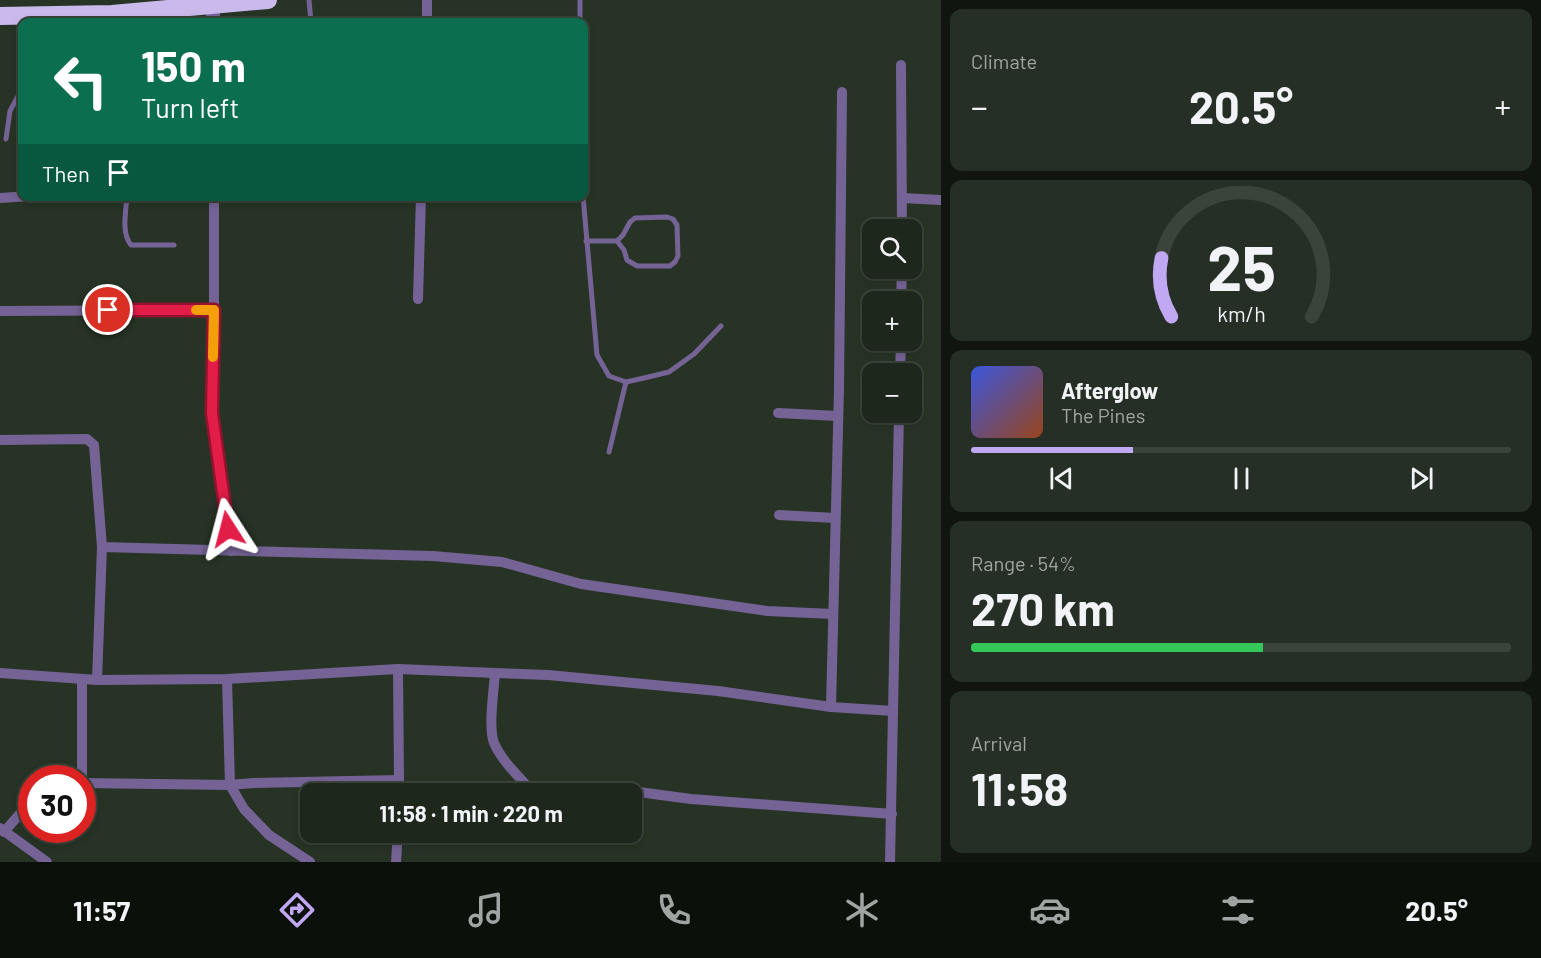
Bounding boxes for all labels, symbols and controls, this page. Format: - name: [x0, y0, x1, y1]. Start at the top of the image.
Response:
- text: 150 m: [141, 40, 246, 90]
- icon: left: [42, 42, 120, 120]
- text: Climate: [971, 49, 1037, 73]
- text: 20.5°: [1189, 79, 1293, 133]
- text: −: [971, 86, 988, 126]
- text: +: [1495, 86, 1511, 126]
- text: Turn left: [141, 91, 239, 123]
- icon: arrive: [102, 156, 135, 189]
- text: Then: [42, 160, 90, 186]
- map controls: [862, 219, 922, 423]
- button: search: [862, 219, 922, 279]
- text: 25: [1207, 230, 1275, 304]
- pin: [82, 284, 133, 335]
- button: +: [862, 291, 922, 351]
- icon: arrive: [91, 293, 124, 326]
- text: km/h: [1217, 302, 1265, 327]
- button: −: [862, 363, 922, 423]
- text: Afterglow: [1061, 377, 1158, 403]
- text: The Pines: [1061, 403, 1145, 427]
- icon: previous: [1045, 462, 1078, 495]
- icon: pause: [1225, 462, 1258, 495]
- icon: next: [1405, 462, 1438, 495]
- position arrow: [196, 497, 260, 561]
- text: Range · 54%: [971, 551, 1076, 575]
- text: 270 km: [971, 581, 1115, 635]
- text: Arrival: [971, 731, 1027, 755]
- text: 11:58: [971, 761, 1068, 815]
- speed limit sign: 30: [18, 765, 96, 843]
- text: 11:58 · 1 min · 220 m: [379, 800, 563, 826]
- icon: directions: [276, 889, 318, 931]
- icon: music: [465, 889, 507, 931]
- icon: phone: [653, 889, 695, 931]
- icon: climate: [841, 889, 883, 931]
- icon: car: [1029, 889, 1071, 931]
- icon: filters: [1217, 889, 1259, 931]
- text: 11:57: [73, 894, 130, 926]
- text: 20.5°: [1405, 894, 1468, 926]

